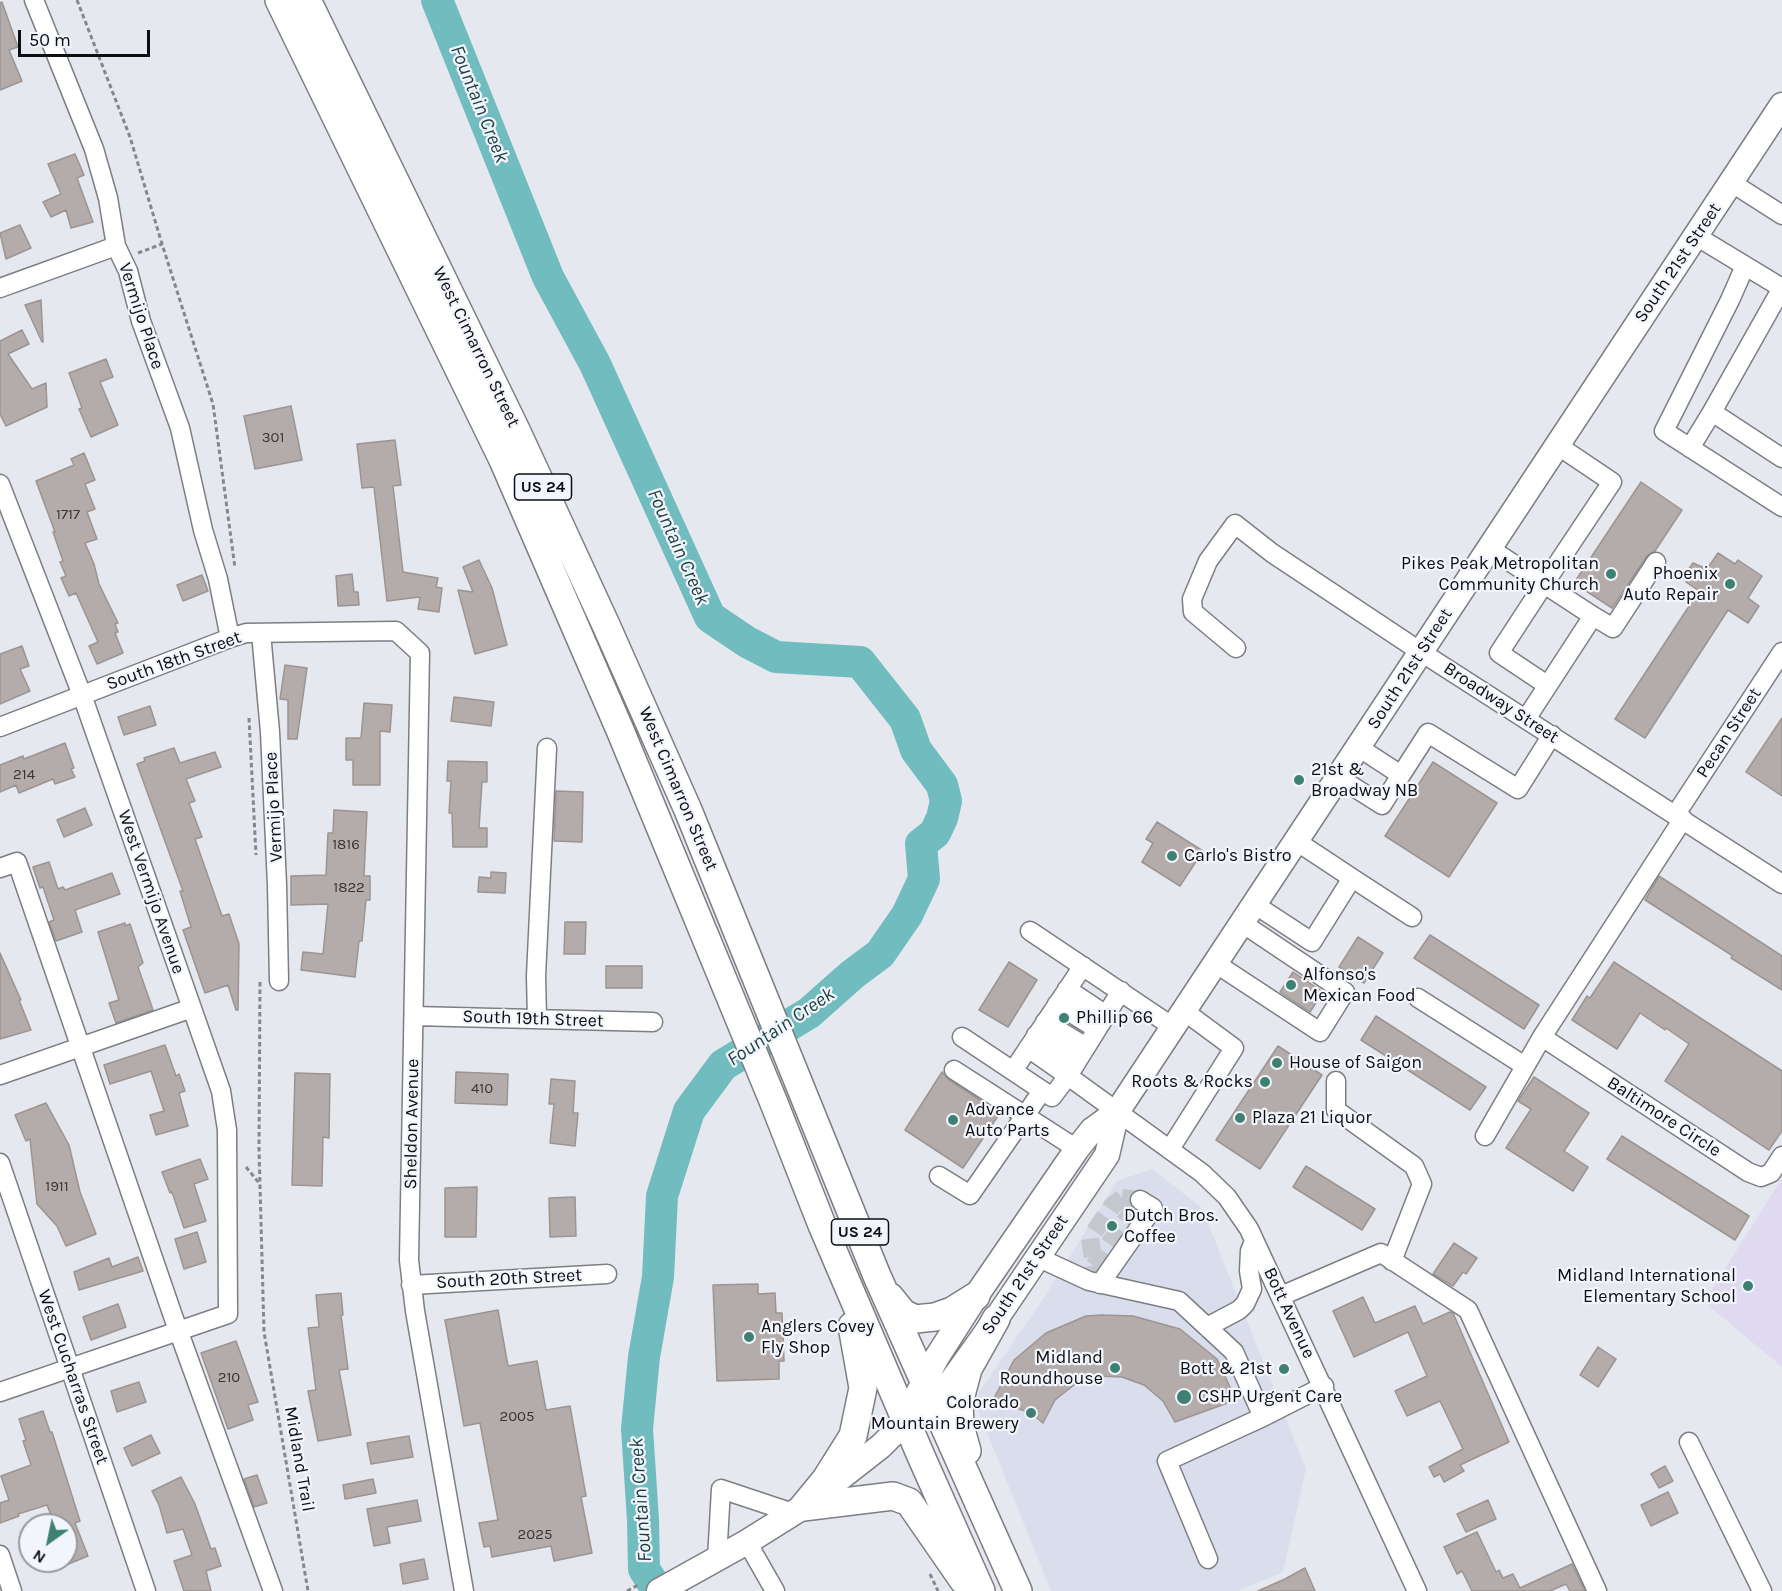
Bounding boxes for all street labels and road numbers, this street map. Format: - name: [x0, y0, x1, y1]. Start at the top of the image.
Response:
- street label: South 21st Street: [1630, 199, 1726, 327]
- street label: Vermijo Place: [114, 260, 168, 372]
- street label: West Cimarron Street: [428, 263, 524, 431]
- road number: US 24: [514, 474, 572, 500]
- street label: South 21st Street: [1363, 604, 1457, 734]
- street label: South 18th Street: [104, 627, 244, 695]
- street label: Broadway Street: [1439, 658, 1563, 748]
- street label: Pecan Street: [1692, 684, 1766, 782]
- street label: West Cimarron Street: [634, 704, 722, 874]
- street label: Vermijo Place: [260, 751, 288, 863]
- street label: West Vermijo Avenue: [113, 807, 189, 977]
- street label: South 19th Street: [462, 1006, 604, 1032]
- street label: Sheldon Avenue: [400, 1058, 424, 1190]
- street label: Baltimore Circle: [1603, 1072, 1725, 1162]
- street label: South 21st Street: [977, 1211, 1073, 1339]
- road number: US 24: [832, 1219, 888, 1245]
- street label: South 20th Street: [436, 1264, 582, 1294]
- street label: Bott Avenue: [1258, 1264, 1320, 1362]
- street label: West Cucharras Street: [33, 1287, 113, 1467]
- street label: Midland Trail: [279, 1405, 319, 1513]

